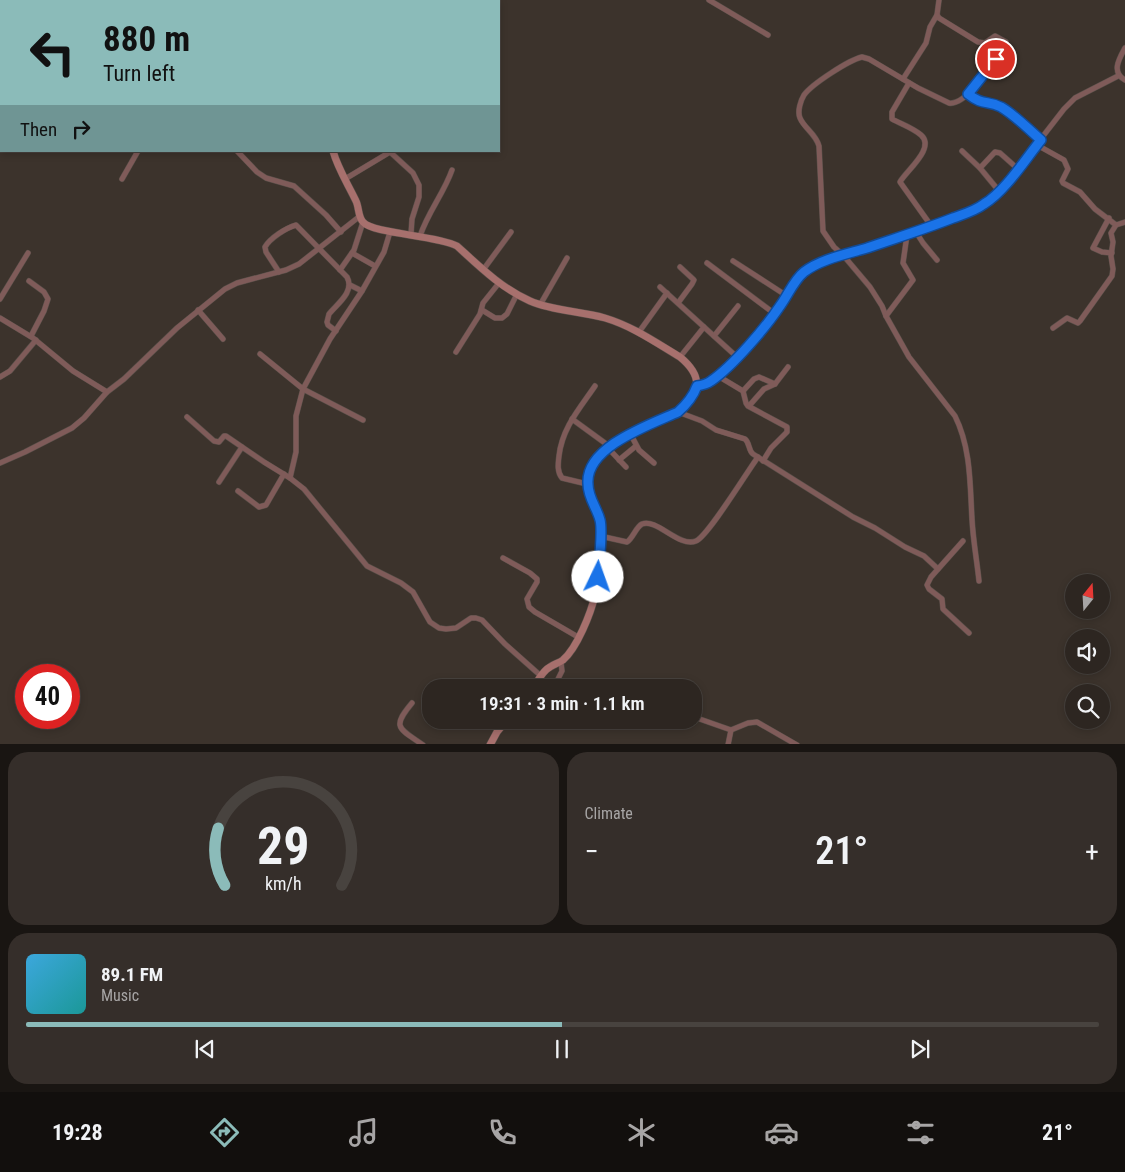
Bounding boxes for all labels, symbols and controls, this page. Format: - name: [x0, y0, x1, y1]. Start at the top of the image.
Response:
- text: 880 m: [103, 19, 190, 60]
- icon: left: [20, 20, 85, 85]
- pin: [975, 38, 1017, 80]
- icon: arrive: [982, 45, 1010, 73]
- text: Turn left: [103, 61, 175, 86]
- icon: right: [67, 115, 95, 143]
- text: Then: [20, 118, 57, 141]
- position arrow: [571, 550, 623, 602]
- north arrow: [1065, 574, 1110, 619]
- map controls: [1065, 574, 1110, 729]
- button: sound: [1065, 629, 1110, 674]
- speed limit sign: 40: [15, 664, 80, 729]
- button: search: [1065, 684, 1110, 729]
- text: 19:31 · 3 min · 1.1 km: [479, 692, 645, 715]
- text: Climate: [585, 804, 633, 823]
- text: 29: [257, 816, 310, 877]
- text: 21°: [815, 829, 868, 873]
- text: −: [585, 835, 599, 868]
- text: +: [1085, 835, 1099, 868]
- text: km/h: [265, 873, 302, 894]
- text: 89.1 FM: [101, 963, 163, 986]
- text: Music: [101, 986, 139, 1005]
- icon: previous: [191, 1035, 219, 1063]
- icon: pause: [548, 1035, 576, 1063]
- icon: next: [906, 1035, 934, 1063]
- icon: directions: [207, 1115, 242, 1150]
- icon: music: [346, 1115, 381, 1150]
- icon: phone: [485, 1115, 520, 1150]
- icon: climate: [624, 1115, 659, 1150]
- icon: car: [764, 1115, 799, 1150]
- icon: filters: [903, 1115, 938, 1150]
- text: 19:28: [52, 1120, 103, 1145]
- text: 21°: [1042, 1120, 1073, 1145]

